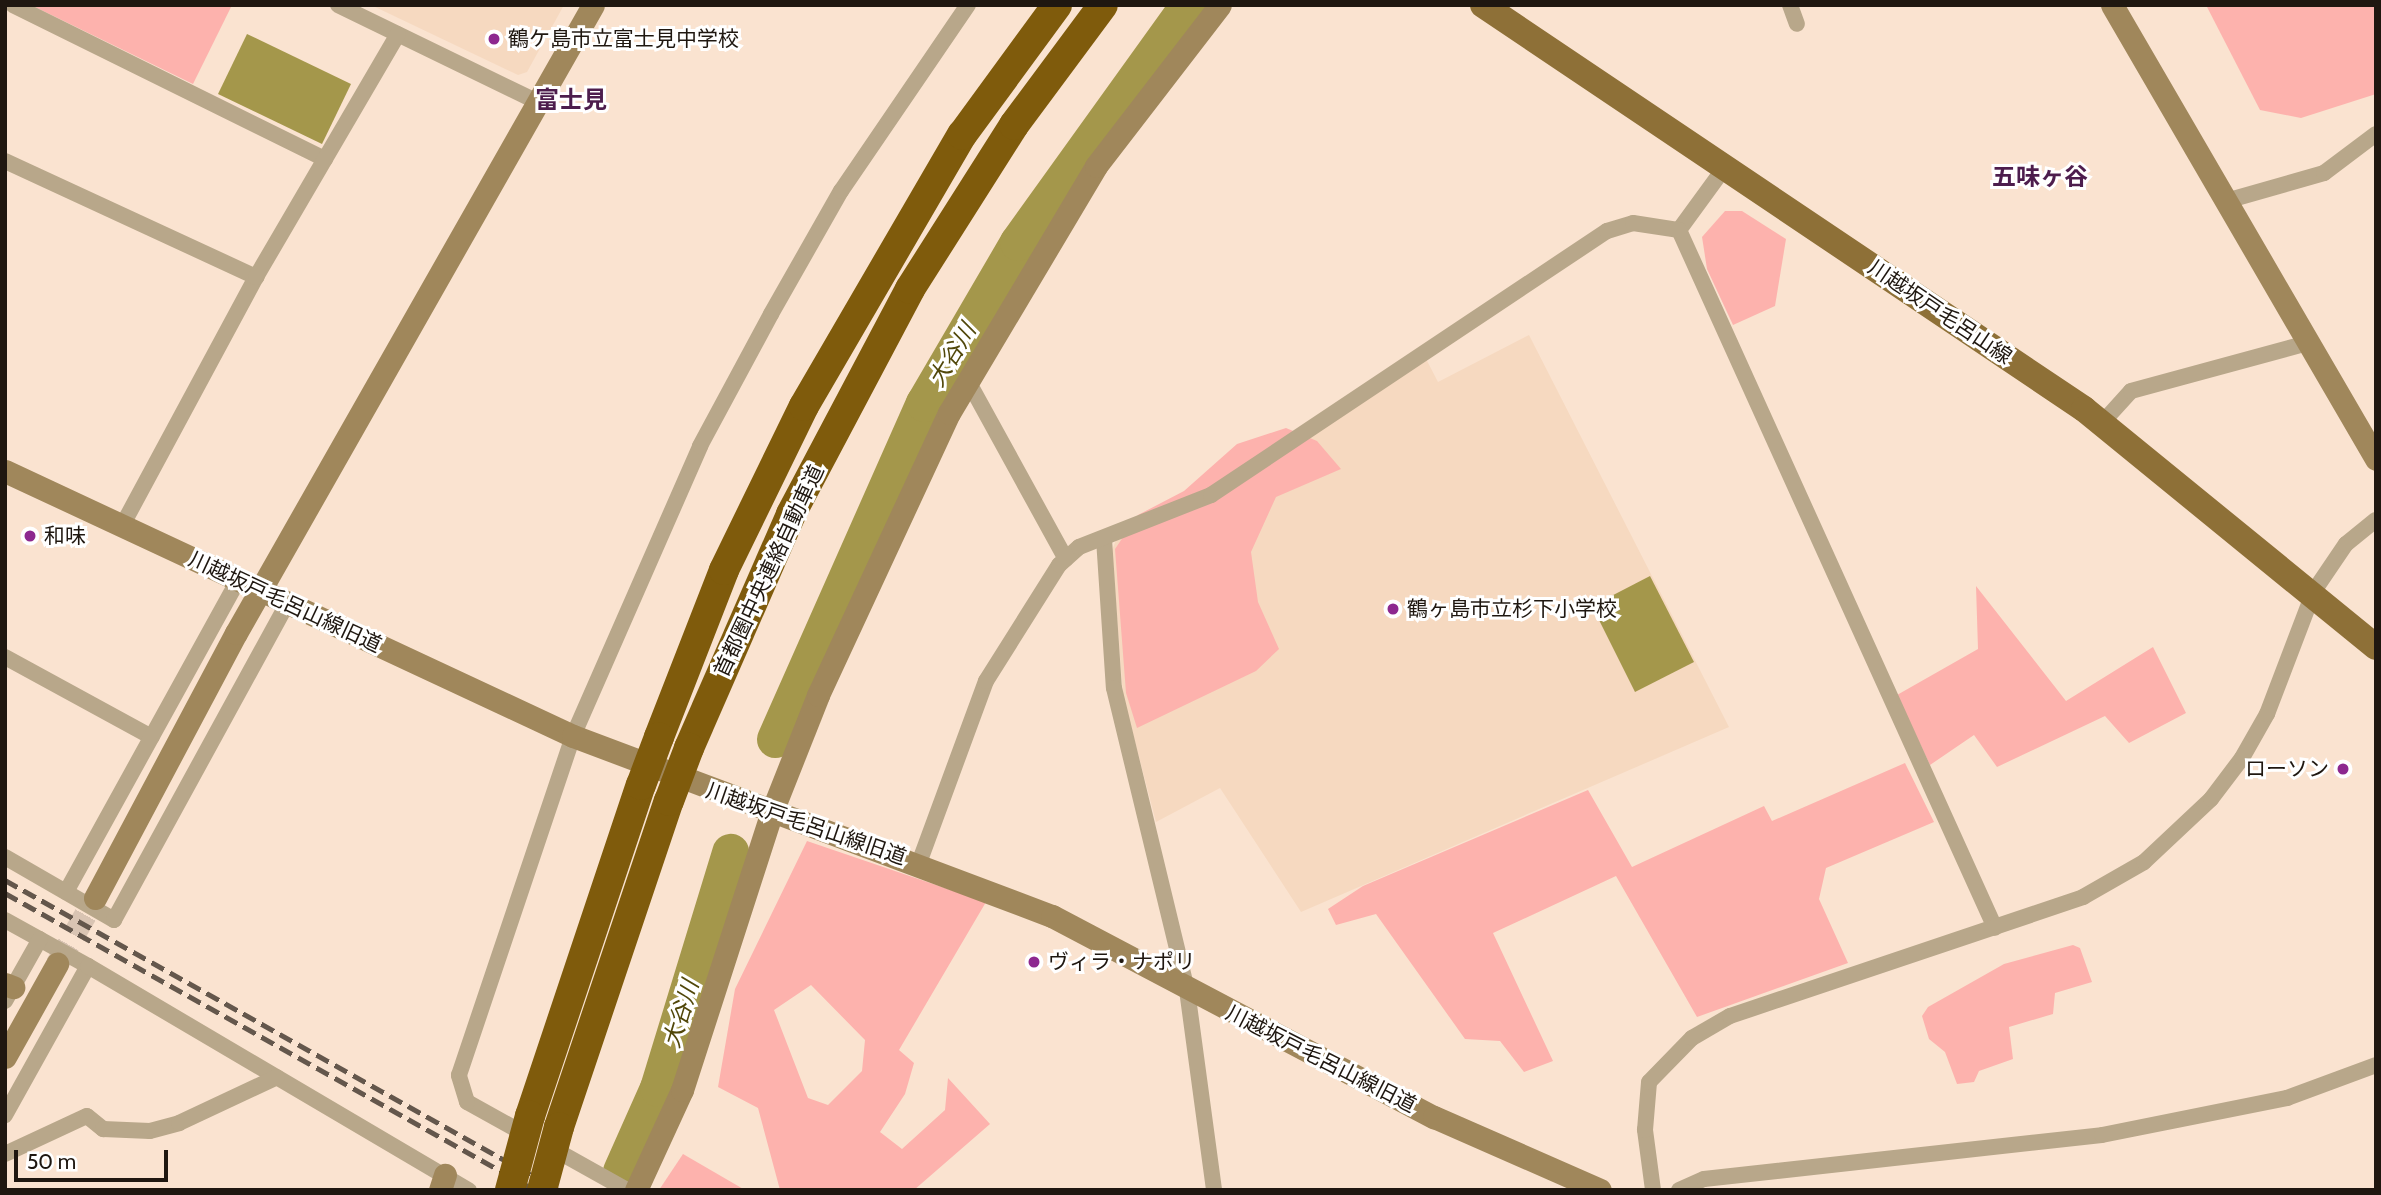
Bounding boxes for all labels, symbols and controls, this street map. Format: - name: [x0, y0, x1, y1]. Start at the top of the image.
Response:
- place label: 鶴ケ島市立富士見中学校: [508, 26, 739, 52]
- marker: 鶴ケ島市立富士見中学校: [486, 31, 502, 47]
- district label: 富士見: [535, 86, 607, 114]
- district label: 五味ヶ谷: [1992, 163, 2088, 191]
- street label: 川越坂戸毛呂山線: [1863, 255, 2017, 369]
- water label: 大谷川: [922, 318, 982, 392]
- street label: 首都圏中央連絡自動車道: [709, 461, 829, 681]
- place label: 和味: [44, 523, 86, 549]
- marker: 和味: [22, 528, 38, 544]
- street label: 川越坂戸毛呂山線旧道: [185, 546, 385, 658]
- place label: 鶴ヶ島市立杉下小学校: [1407, 596, 1617, 622]
- marker: 鶴ヶ島市立杉下小学校: [1385, 601, 1401, 617]
- place label: ローソン: [2245, 756, 2329, 782]
- marker: ローソン: [2335, 761, 2351, 777]
- street label: 川越坂戸毛呂山線旧道: [703, 778, 909, 870]
- place label: ヴィラ・ナポリ: [1048, 949, 1195, 975]
- marker: ヴィラ・ナポリ: [1026, 954, 1042, 970]
- water label: 大谷川: [658, 977, 704, 1051]
- street label: 川越坂戸毛呂山線旧道: [1222, 1000, 1420, 1118]
- scale bar: [18, 1136, 172, 1180]
- text: 50 m: [27, 1149, 76, 1174]

